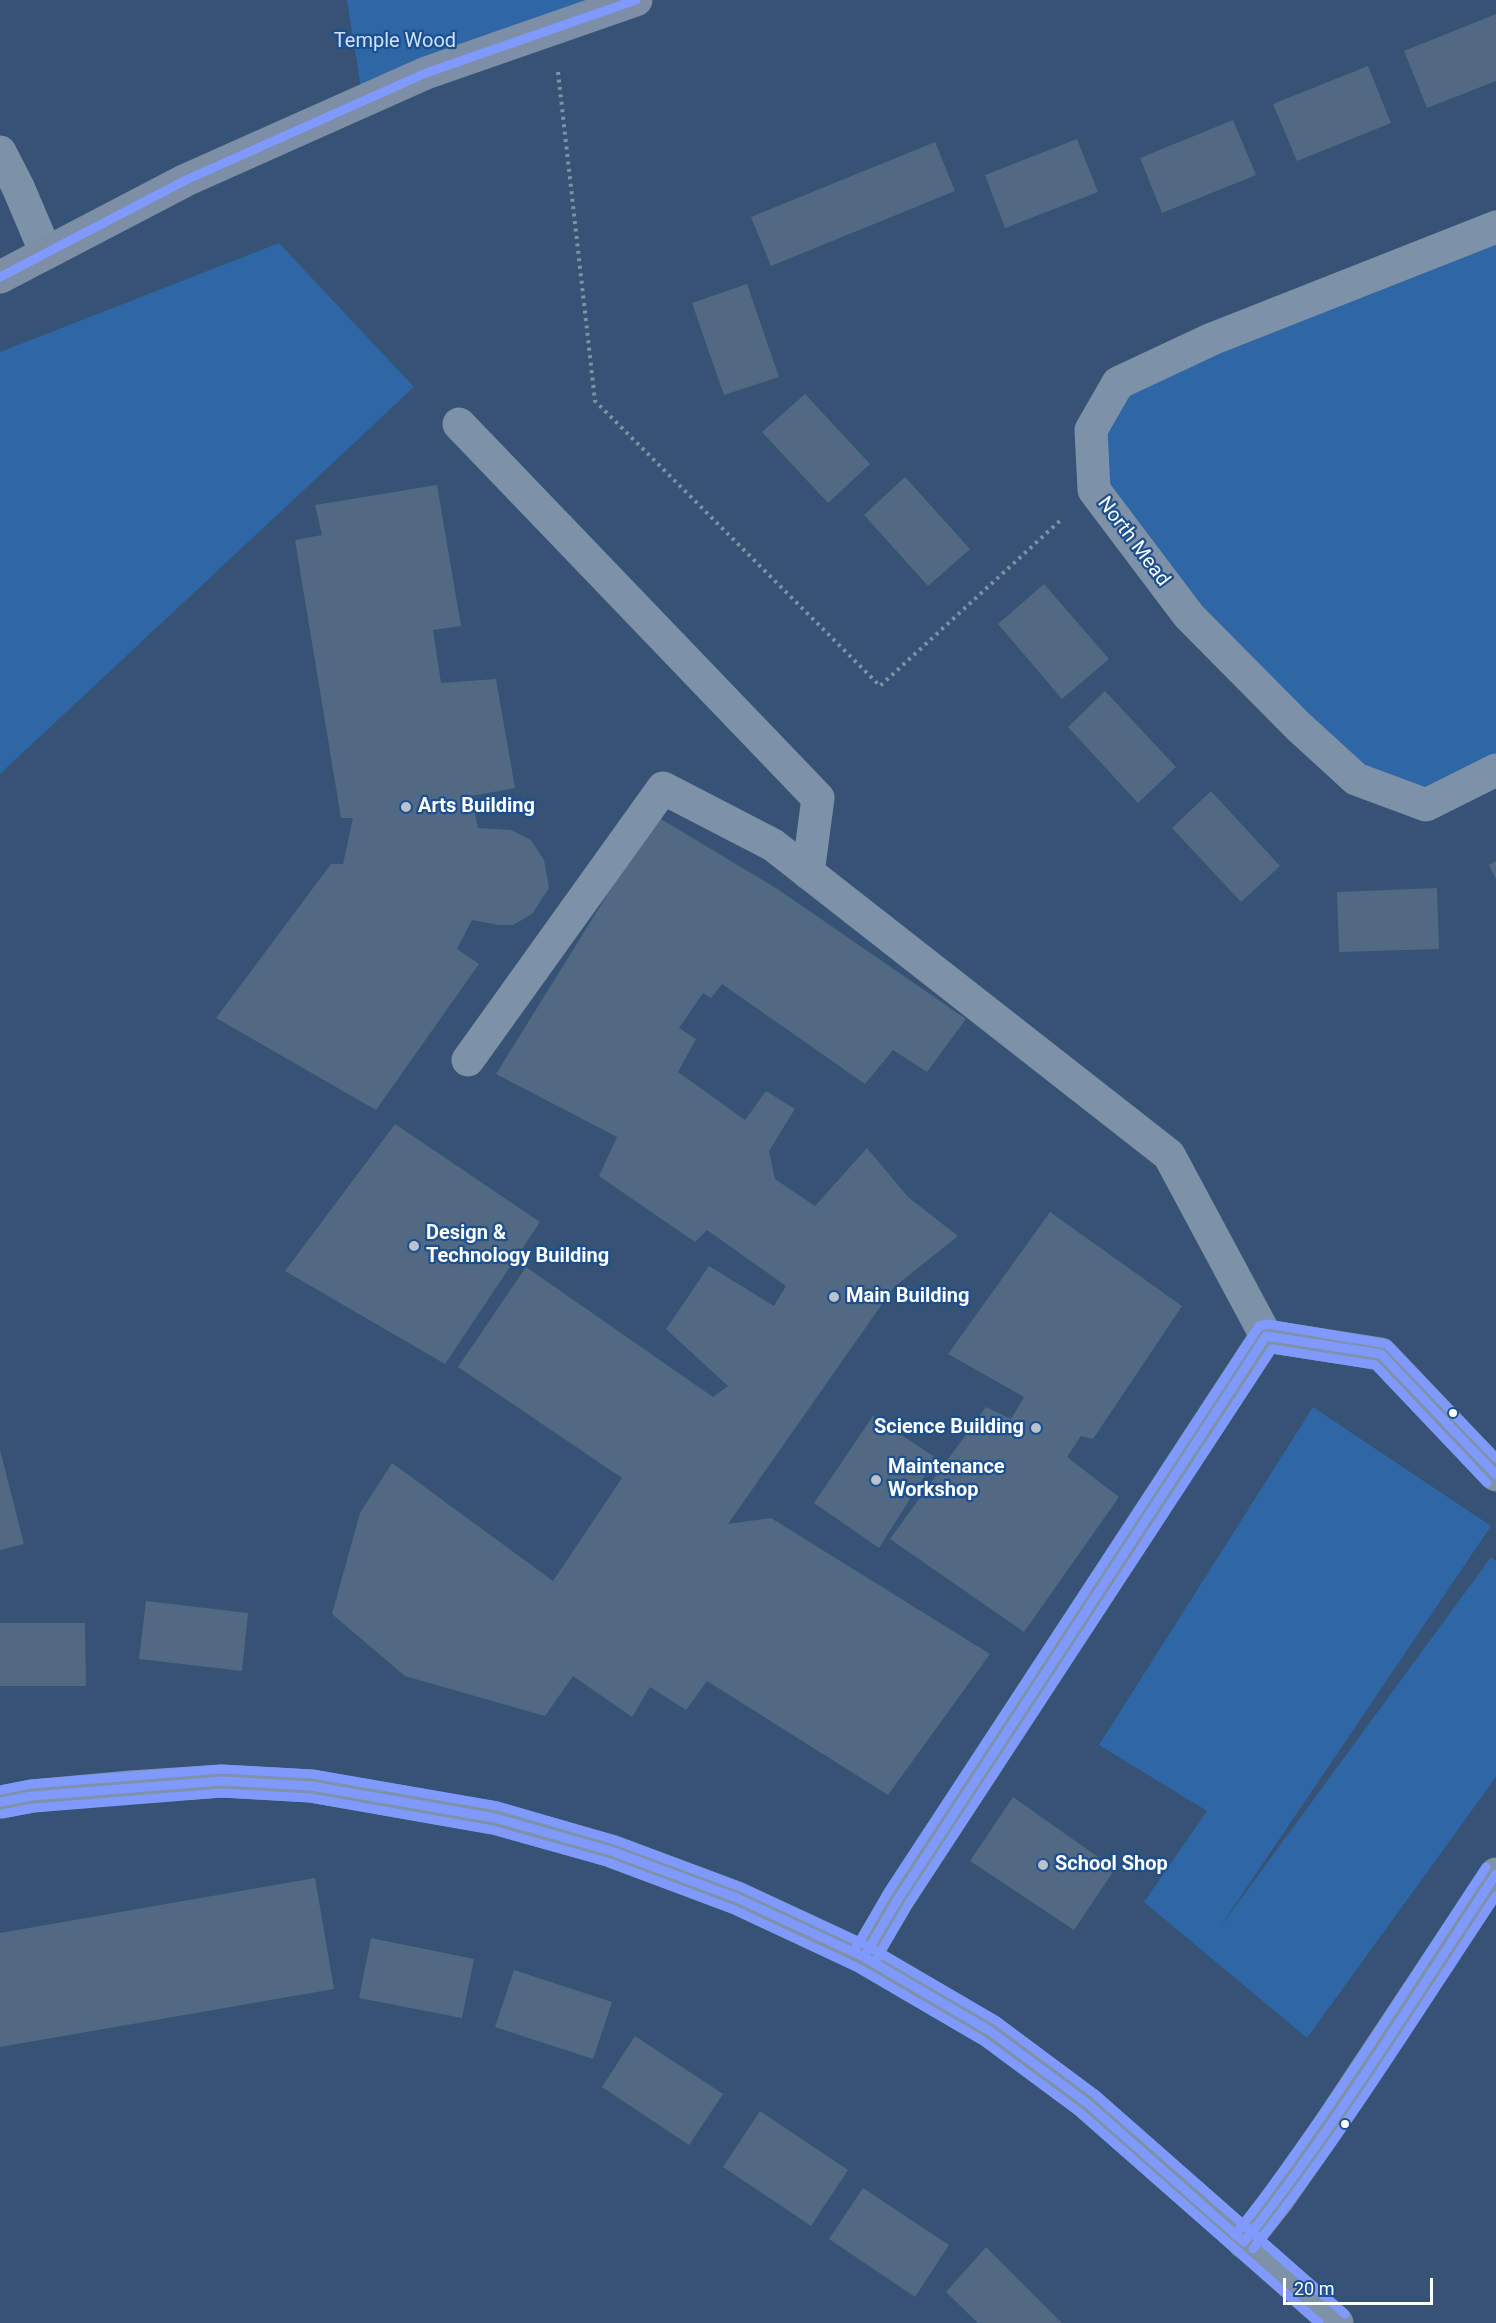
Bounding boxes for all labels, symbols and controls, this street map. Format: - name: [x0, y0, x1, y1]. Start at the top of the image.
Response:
- park label: Temple Wood: [334, 30, 456, 54]
- street label: North Mead: [1092, 493, 1174, 591]
- place label: Arts Building: [418, 795, 535, 819]
- marker: Arts Building: [399, 800, 413, 814]
- place label: Design & Technology Building: [426, 1222, 609, 1269]
- marker: Design & Technology Building: [407, 1239, 421, 1253]
- place label: Main Building: [846, 1285, 969, 1309]
- marker: Main Building: [827, 1290, 841, 1304]
- unlabelled marker: [1447, 1407, 1459, 1419]
- place label: Science Building: [874, 1416, 1024, 1440]
- marker: Science Building: [1029, 1421, 1043, 1435]
- place label: Maintenance Workshop: [888, 1456, 1005, 1503]
- marker: Maintenance Workshop: [869, 1473, 883, 1487]
- place label: School Shop: [1055, 1853, 1168, 1877]
- marker: School Shop: [1036, 1858, 1050, 1872]
- unlabelled marker: [1339, 2118, 1351, 2130]
- scale bar: [1286, 2266, 1436, 2304]
- text: 20 m: [1294, 2278, 1334, 2299]

